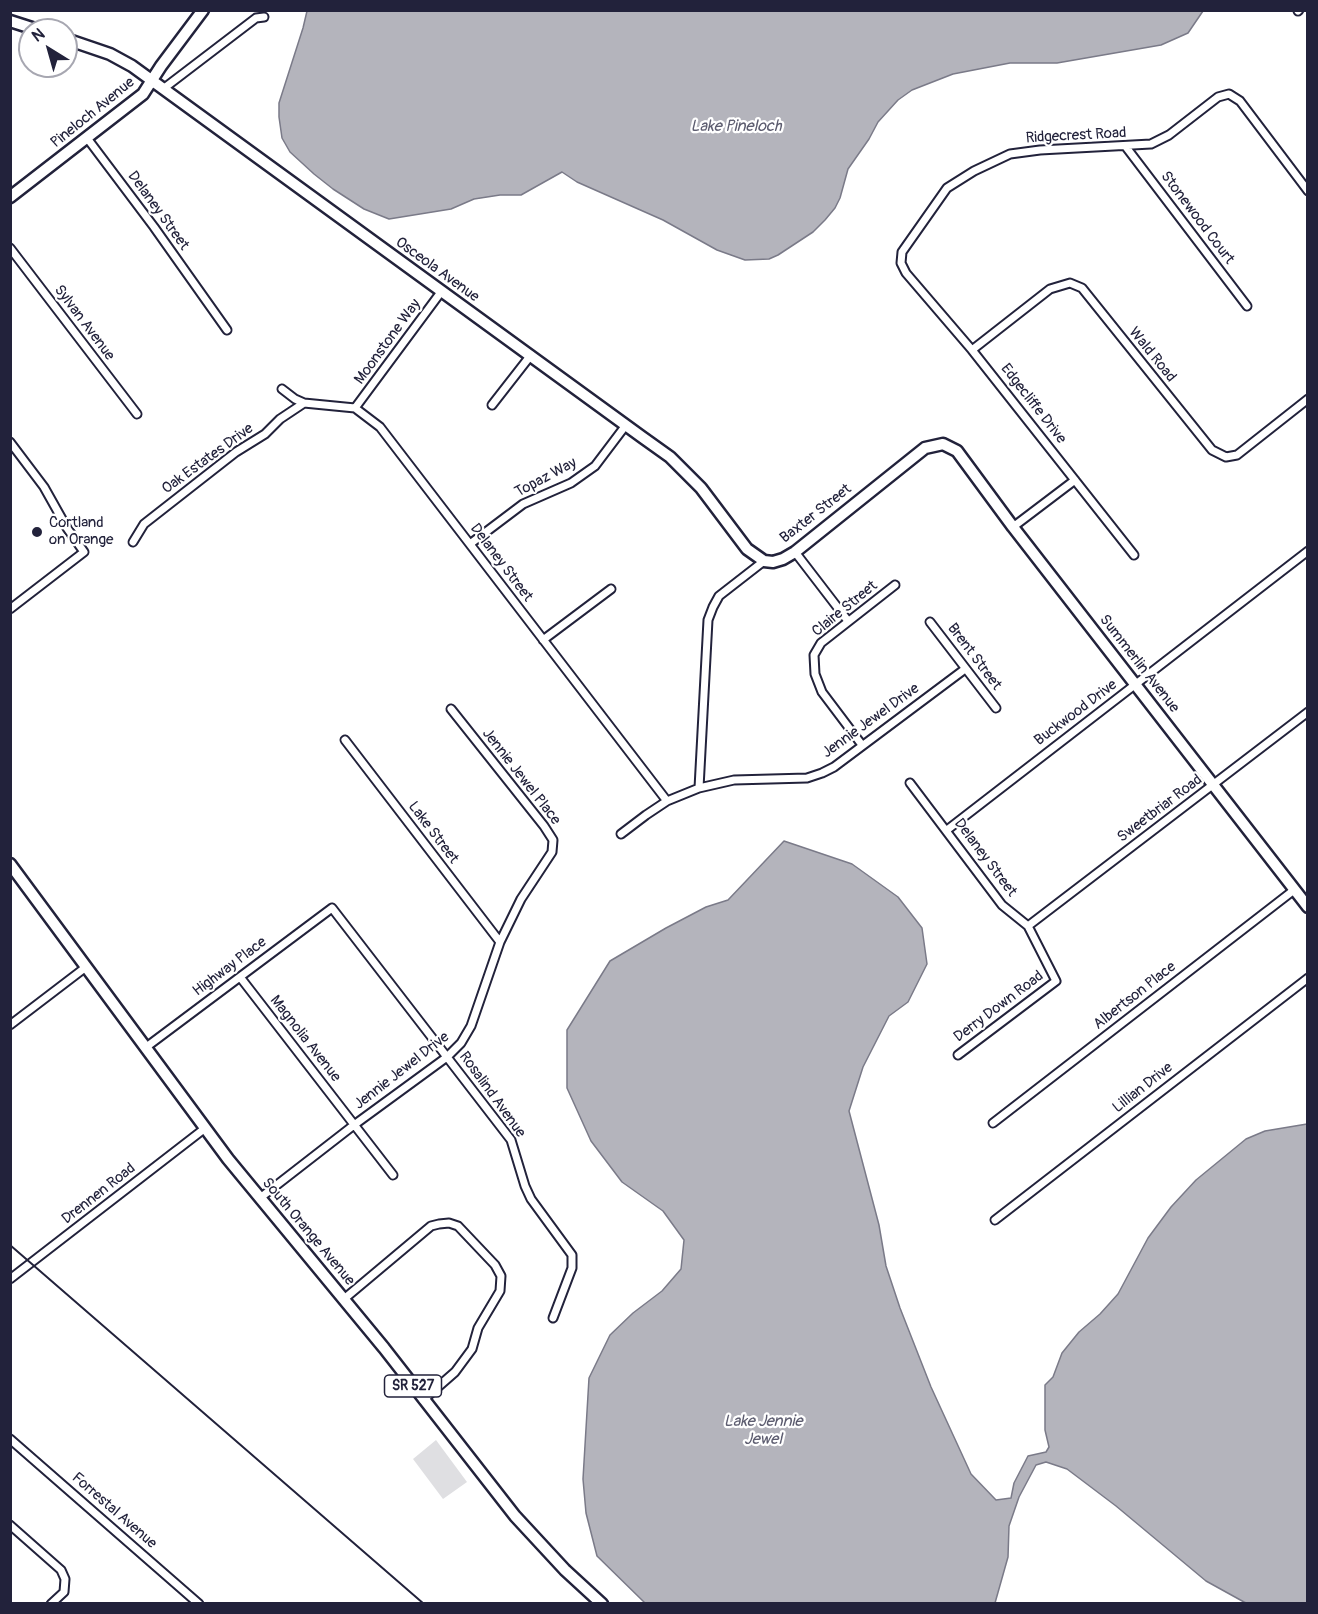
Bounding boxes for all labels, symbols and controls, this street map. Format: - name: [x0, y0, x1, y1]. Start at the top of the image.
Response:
- north arrow: [18, 18, 78, 78]
- text: N: [28, 24, 49, 46]
- street label: Pineloch Avenue: [48, 74, 138, 152]
- water label: Lake Pineloch: [691, 117, 781, 137]
- street label: Ridgecrest Road: [1025, 124, 1127, 148]
- street label: Delaney Street: [123, 168, 193, 254]
- street label: Stonewood Court: [1156, 168, 1238, 268]
- street label: Osceola Avenue: [392, 234, 482, 306]
- street label: Sylvan Avenue: [50, 282, 118, 364]
- street label: Moonstone Way: [351, 296, 425, 388]
- street label: Wald Road: [1125, 324, 1179, 386]
- street label: Edgecliffe Drive: [996, 361, 1070, 447]
- street label: Oak Estates Drive: [159, 420, 257, 498]
- street label: Topaz Way: [512, 454, 580, 502]
- street label: Baxter Street: [777, 481, 855, 547]
- place label: Cortland on Orange: [49, 514, 113, 549]
- street label: Delaney Street: [466, 520, 536, 606]
- marker: Cortland on Orange: [30, 525, 44, 539]
- street label: Claire Street: [809, 577, 881, 641]
- street label: Summerlin Avenue: [1095, 612, 1183, 716]
- street label: Brent Street: [943, 620, 1005, 694]
- street label: Buckwood Drive: [1031, 676, 1121, 750]
- street label: Jennie Jewel Drive: [819, 680, 923, 762]
- street label: Jennie Jewel Place: [478, 725, 564, 829]
- street label: Sweetbriar Road: [1114, 771, 1206, 847]
- street label: Lake Street: [404, 798, 462, 868]
- street label: Delaney Street: [950, 815, 1020, 901]
- street label: Highway Place: [190, 933, 270, 1001]
- street label: Albertson Place: [1090, 958, 1180, 1034]
- street label: Derry Down Road: [951, 967, 1047, 1047]
- street label: Magnolia Avenue: [266, 992, 344, 1086]
- street label: Jennie Jewel Drive: [351, 1028, 453, 1114]
- street label: Rosalind Avenue: [455, 1049, 529, 1141]
- street label: Lillian Drive: [1109, 1059, 1177, 1117]
- street label: Drennen Road: [59, 1160, 139, 1228]
- street label: South Orange Avenue: [258, 1175, 358, 1289]
- road number: SR 527: [384, 1375, 442, 1397]
- water label: Lake Jennie Jewel: [724, 1412, 802, 1450]
- street label: Forrestal Avenue: [68, 1469, 160, 1553]

